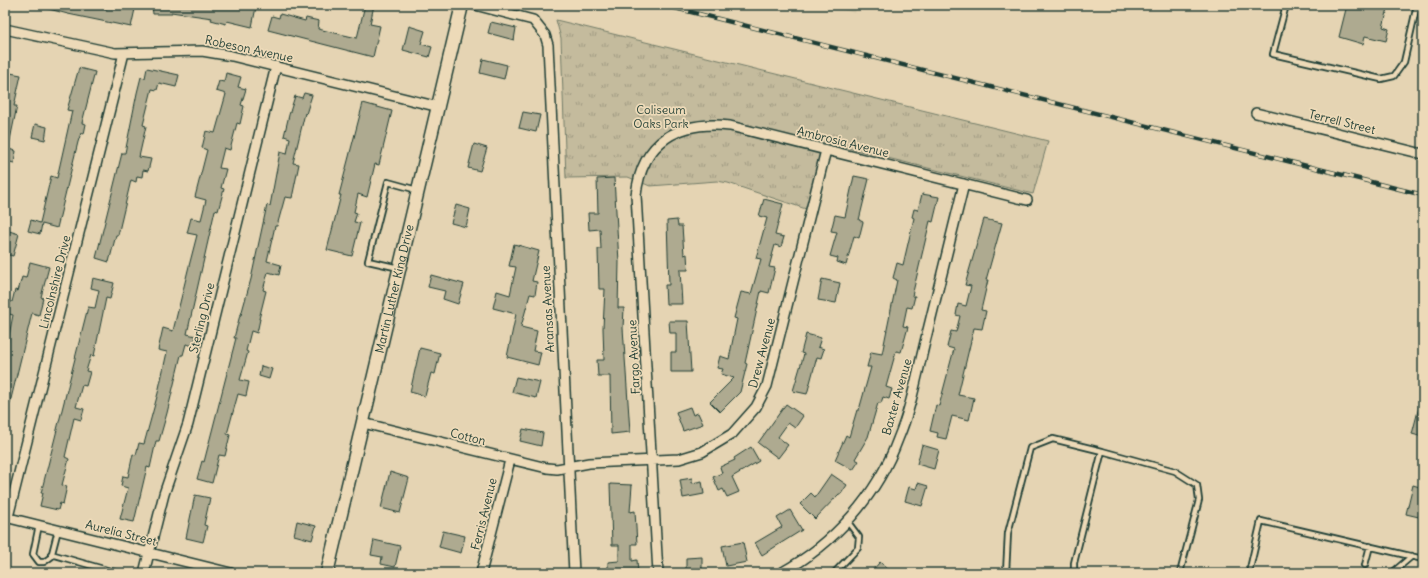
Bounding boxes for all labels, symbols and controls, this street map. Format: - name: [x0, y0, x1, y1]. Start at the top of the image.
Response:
- street label: Robeson Avenue: [204, 32, 294, 65]
- park label: Coliseum Oaks Park: [633, 102, 689, 131]
- street label: Terrell Street: [1307, 106, 1377, 137]
- street label: Ambrosia Avenue: [795, 123, 891, 160]
- street label: Martin Luther King Drive: [372, 223, 417, 355]
- street label: Lincolnshire Drive: [36, 234, 73, 330]
- street label: Aransas Avenue: [538, 265, 557, 353]
- street label: Sterling Drive: [186, 281, 218, 355]
- street label: Drew Avenue: [745, 316, 778, 390]
- street label: Fargo Avenue: [624, 319, 643, 395]
- street label: Baxter Avenue: [878, 357, 915, 437]
- street label: Cotton: [449, 425, 488, 448]
- street label: Ferris Avenue: [467, 476, 500, 551]
- street label: Aurelia Street: [84, 516, 158, 549]

